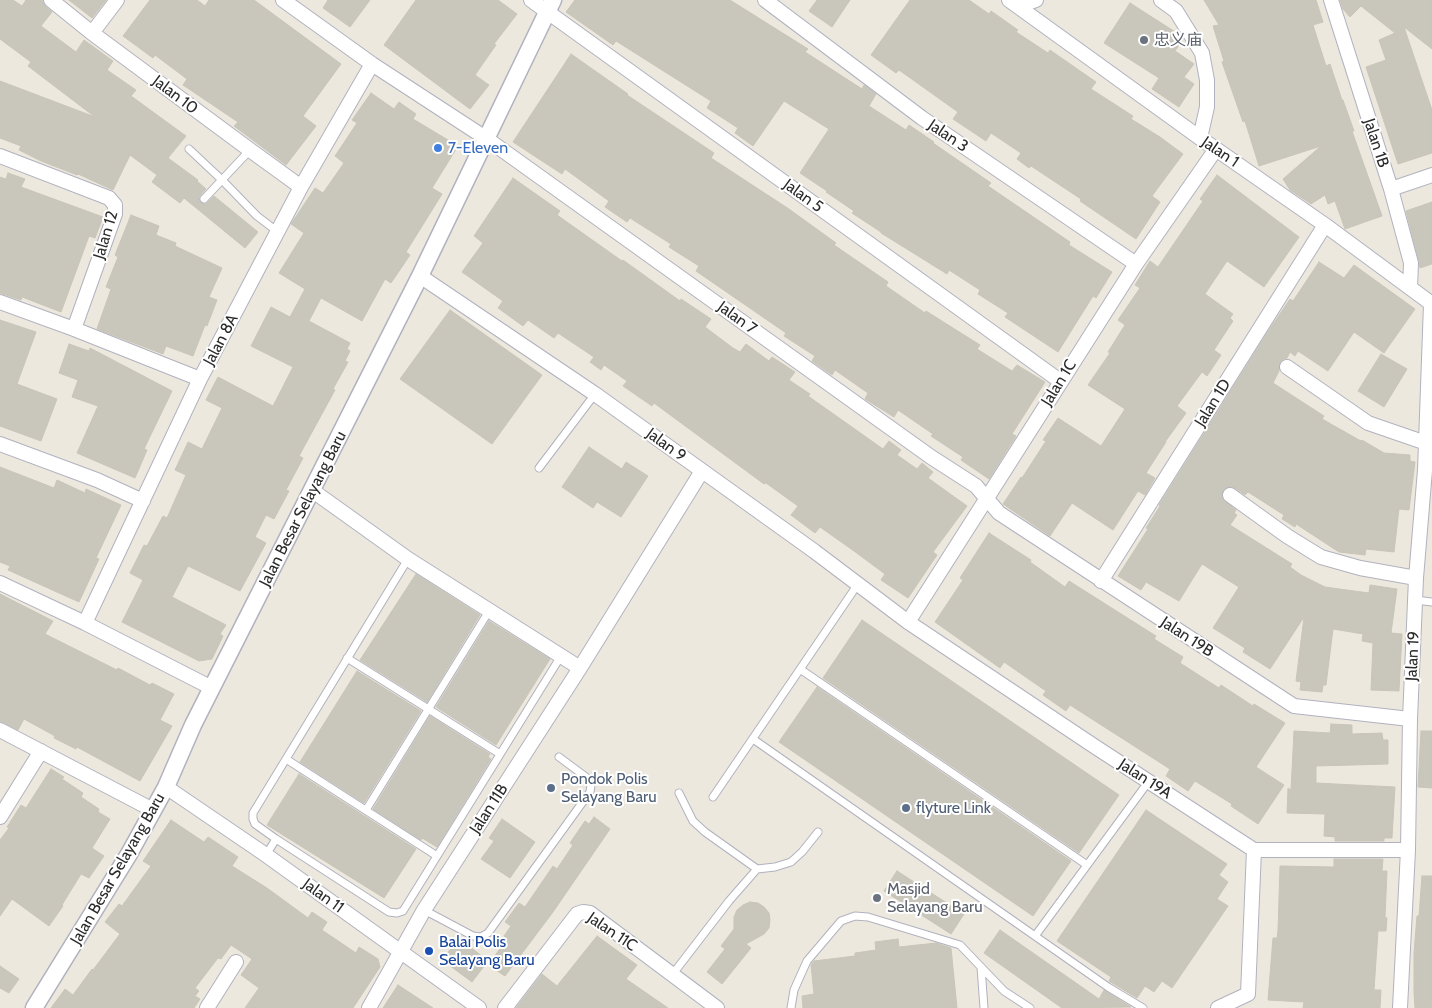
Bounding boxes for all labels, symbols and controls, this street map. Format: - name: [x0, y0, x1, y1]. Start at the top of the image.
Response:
- place label: 忠义庙: [1154, 30, 1202, 50]
- marker: 忠义庙: [1138, 34, 1150, 46]
- street label: Jalan 10: [148, 72, 202, 118]
- street label: Jalan 3: [924, 116, 972, 156]
- street label: Jalan 1B: [1359, 116, 1393, 170]
- street label: Jalan 1: [1198, 133, 1242, 171]
- place label: 7-Eleven: [448, 138, 508, 158]
- marker: 7-Eleven: [432, 142, 444, 154]
- street label: Jalan 5: [779, 175, 827, 217]
- street label: Jalan 12: [90, 209, 122, 261]
- street label: Jalan 7: [714, 297, 760, 339]
- street label: Jalan 8A: [200, 311, 242, 369]
- street label: Jalan 1C: [1037, 356, 1081, 410]
- street label: Jalan 1D: [1191, 376, 1235, 430]
- street label: Jalan 9: [642, 424, 690, 466]
- street label: Jalan Besar Selayang Baru: [255, 428, 351, 590]
- street label: Jalan 19B: [1157, 613, 1217, 661]
- street label: Jalan 19: [1402, 631, 1424, 681]
- street label: Jalan 19A: [1115, 755, 1175, 803]
- place label: Pondok Polis Selayang Baru: [561, 769, 657, 807]
- street label: Jalan 11B: [466, 780, 512, 838]
- marker: Pondok Polis Selayang Baru: [545, 782, 557, 794]
- street label: Jalan Besar Selayang Baru: [67, 790, 169, 948]
- place label: flyture Link: [916, 798, 991, 818]
- marker: flyture Link: [900, 802, 912, 814]
- street label: Jalan 11: [299, 875, 347, 917]
- place label: Masjid Selayang Baru: [887, 879, 983, 917]
- marker: Masjid Selayang Baru: [871, 892, 883, 904]
- street label: Jalan 11C: [583, 908, 641, 956]
- place label: Balai Polis Selayang Baru: [439, 932, 535, 970]
- marker: Balai Polis Selayang Baru: [423, 945, 435, 957]

